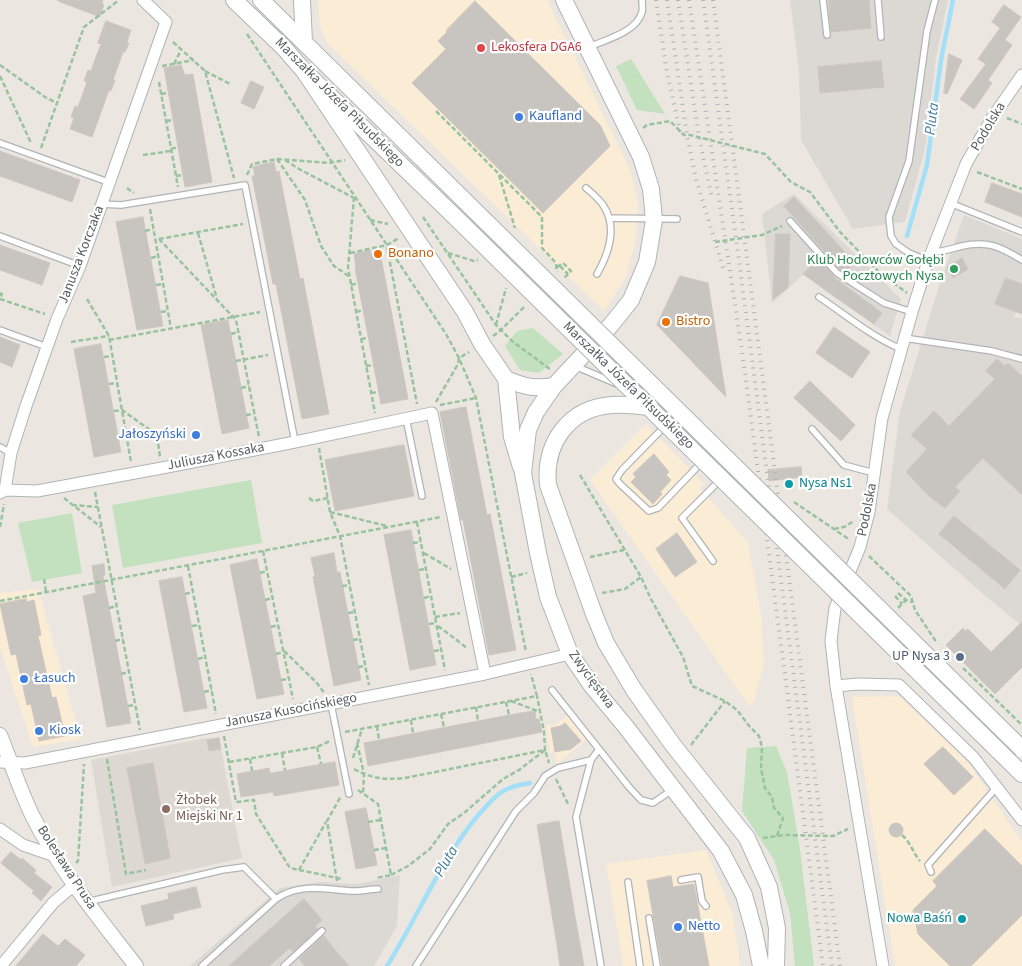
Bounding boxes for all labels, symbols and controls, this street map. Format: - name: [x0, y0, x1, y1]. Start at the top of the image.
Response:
- street label: Marszałka Józefa Piłsudskiego: [271, 35, 407, 171]
- place label: Lekosfera DGA6: [491, 40, 582, 56]
- marker: Lekosfera DGA6: [475, 42, 487, 54]
- street label: Podolska: [968, 100, 1010, 154]
- water label: Pluta: [922, 102, 944, 136]
- place label: Kaufland: [529, 109, 582, 125]
- marker: Kaufland: [513, 111, 525, 123]
- street label: Janusza Korczaka: [56, 204, 108, 306]
- place label: Bonano: [388, 246, 434, 262]
- marker: Bonano: [372, 248, 384, 260]
- place label: Klub Hodowców Gołębi Pocztowych Nysa: [807, 253, 944, 286]
- marker: Klub Hodowców Gołębi Pocztowych Nysa: [948, 263, 960, 275]
- place label: Bistro: [676, 314, 710, 330]
- marker: Bistro: [660, 316, 672, 328]
- street label: Marszałka Józefa Piłsudskiego: [559, 319, 697, 453]
- place label: Jałoszyński: [118, 427, 186, 443]
- marker: Jałoszyński: [190, 429, 202, 441]
- street label: Juliusza Kossaka: [166, 439, 266, 475]
- place label: Nysa Ns1: [799, 476, 852, 492]
- marker: Nysa Ns1: [783, 478, 795, 490]
- street label: Podolska: [855, 482, 881, 538]
- street label: Zwycięstwa: [564, 648, 618, 712]
- place label: UP Nysa 3: [892, 649, 950, 665]
- marker: UP Nysa 3: [954, 651, 966, 663]
- place label: Łasuch: [34, 671, 76, 687]
- marker: Łasuch: [18, 673, 30, 685]
- street label: Janusza Kusocińskiego: [223, 690, 359, 732]
- place label: Kiosk: [49, 723, 81, 739]
- marker: Kiosk: [33, 725, 45, 737]
- place label: Żłobek Miejski Nr 1: [176, 793, 243, 826]
- marker: Żłobek Miejski Nr 1: [160, 803, 172, 815]
- street label: Bolesława Prusa: [33, 823, 99, 913]
- water label: Pluta: [431, 843, 463, 881]
- place label: Nowa Baśń: [887, 911, 952, 927]
- marker: Nowa Baśń: [956, 913, 968, 925]
- place label: Netto: [688, 919, 720, 935]
- marker: Netto: [672, 921, 684, 933]

